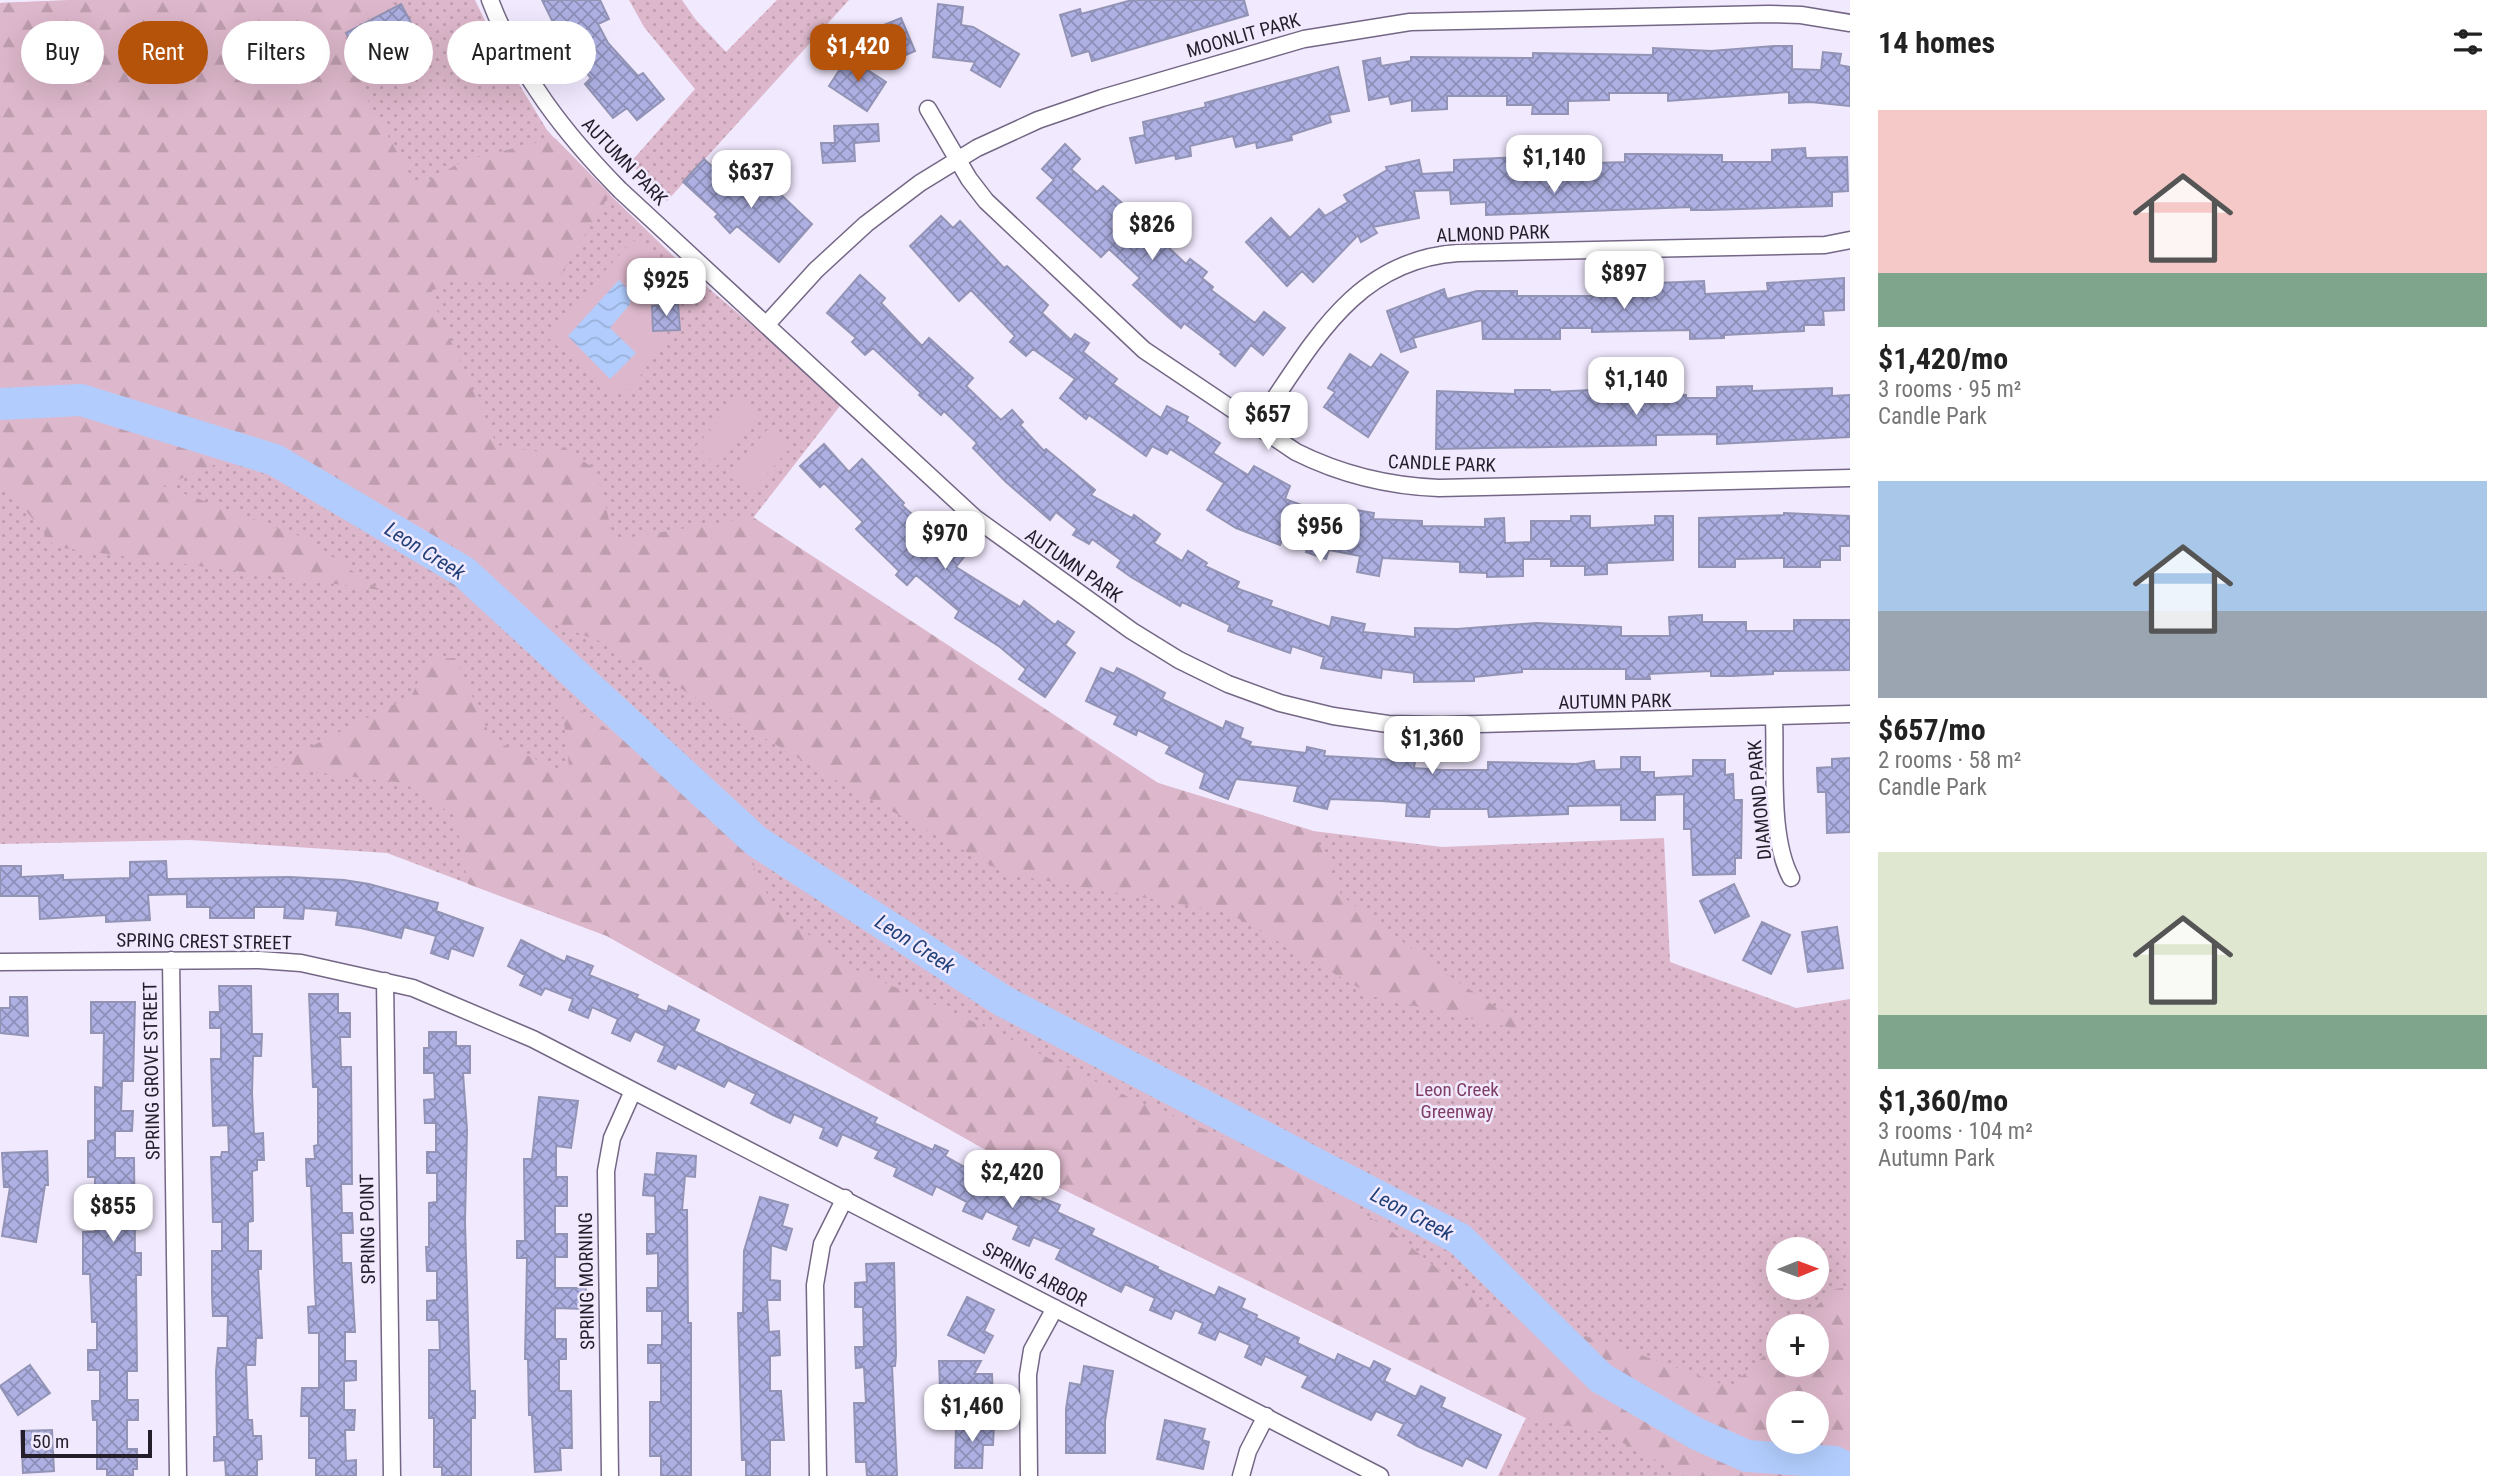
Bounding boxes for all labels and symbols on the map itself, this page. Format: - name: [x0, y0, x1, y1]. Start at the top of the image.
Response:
- street label: MOONLIT PARK: [1184, 8, 1303, 63]
- pin: $1,420: [801, 24, 915, 84]
- street label: AUTUMN PARK: [577, 113, 673, 210]
- pin: $1,140: [1497, 136, 1611, 195]
- pin: $637: [710, 150, 792, 210]
- pin: $826: [1111, 202, 1193, 262]
- street label: ALMOND PARK: [1436, 220, 1551, 247]
- pin: $897: [1583, 252, 1665, 311]
- pin: $925: [625, 258, 707, 318]
- pin: $1,140: [1579, 358, 1693, 417]
- pin: $657: [1227, 392, 1309, 452]
- street label: CANDLE PARK: [1388, 450, 1497, 477]
- pin: $956: [1279, 504, 1361, 564]
- pin: $970: [904, 512, 986, 571]
- water label: Leon Creek: [381, 517, 470, 585]
- street label: AUTUMN PARK: [1021, 524, 1127, 608]
- street label: AUTUMN PARK: [1558, 689, 1672, 714]
- pin: $1,360: [1375, 716, 1489, 776]
- street label: DIAMOND PARK: [1743, 738, 1776, 861]
- water label: Leon Creek: [871, 909, 960, 979]
- street label: SPRING CREST STREET: [116, 928, 292, 955]
- street label: SPRING GROVE STREET: [138, 982, 165, 1160]
- park label: Leon Creek Greenway: [1415, 1078, 1499, 1123]
- pin: $2,420: [955, 1150, 1069, 1210]
- street label: SPRING POINT: [355, 1173, 380, 1285]
- water label: Leon Creek: [1367, 1182, 1458, 1246]
- pin: $855: [72, 1184, 154, 1244]
- street label: SPRING MORNING: [574, 1212, 599, 1350]
- street label: SPRING ARBOR: [978, 1237, 1091, 1312]
- north arrow: [1766, 1237, 1829, 1300]
- pin: $1,460: [915, 1384, 1029, 1444]
- scale bar: [21, 1427, 152, 1459]

